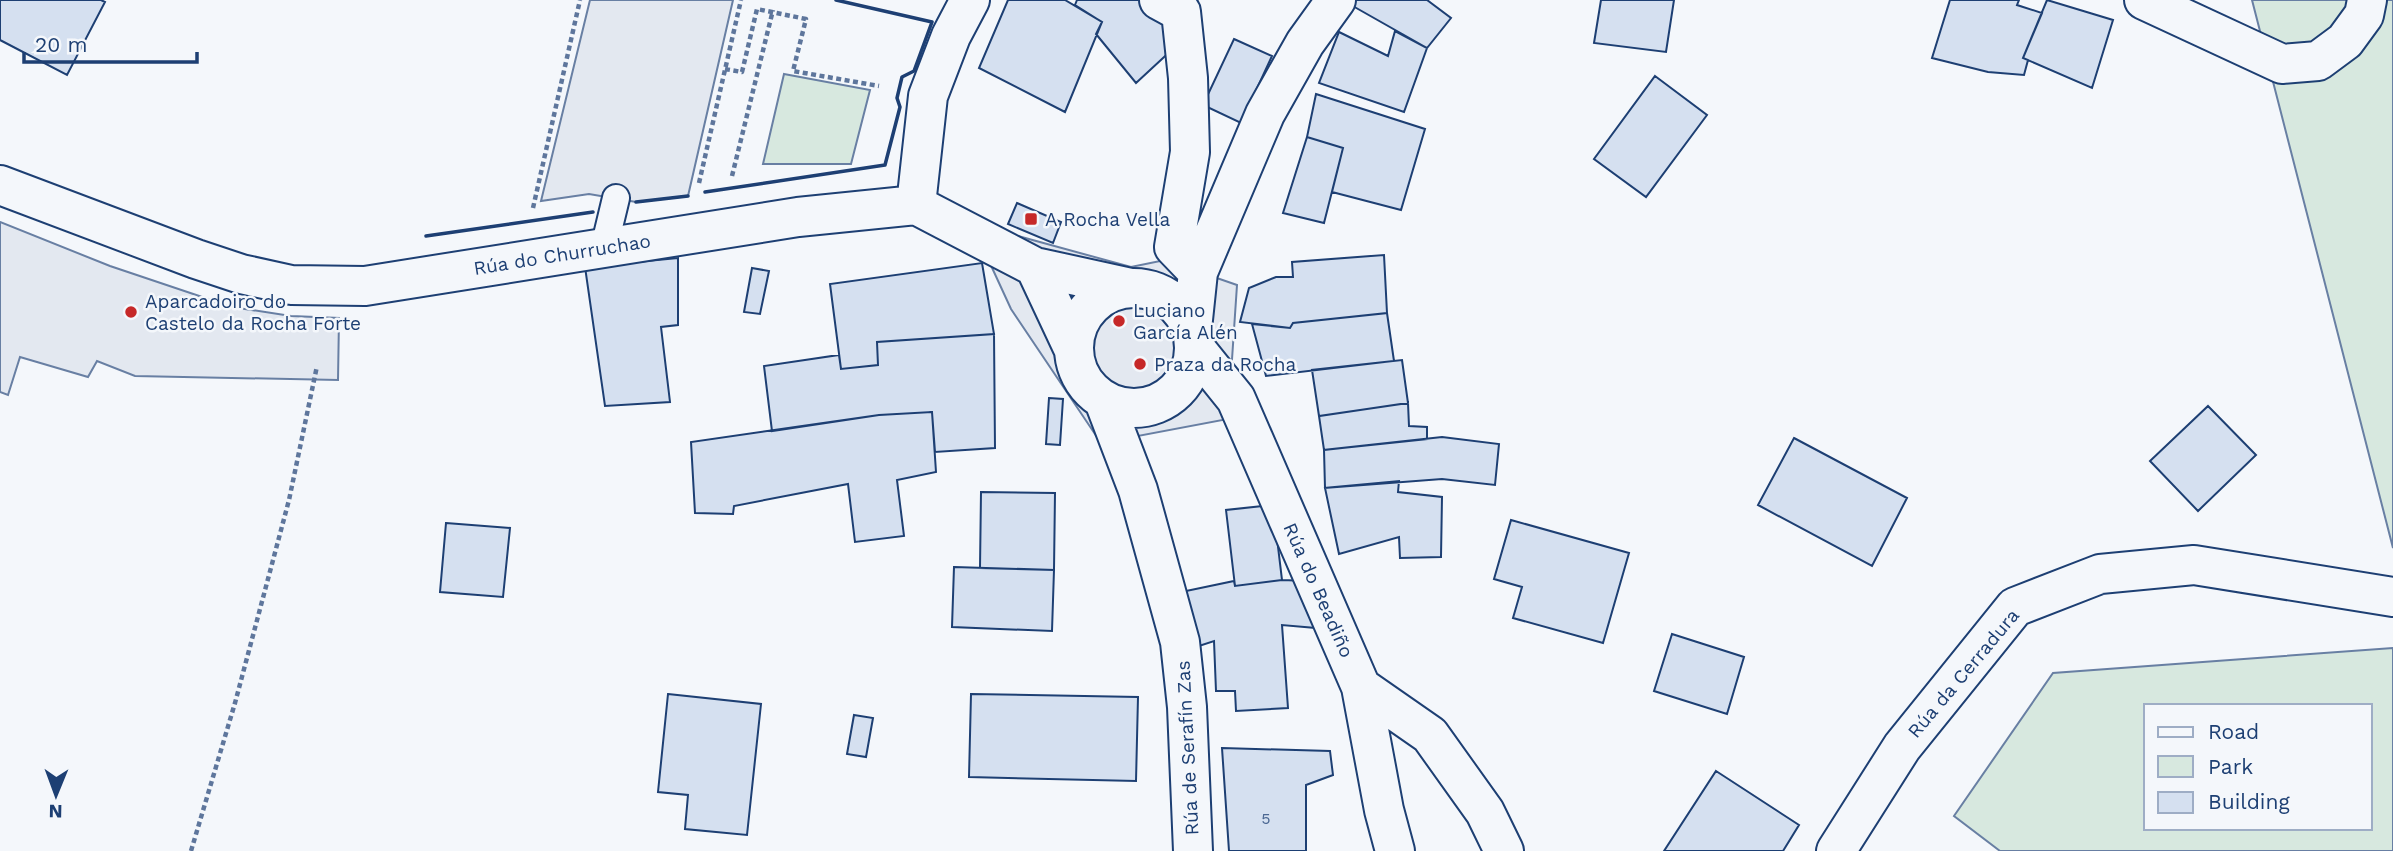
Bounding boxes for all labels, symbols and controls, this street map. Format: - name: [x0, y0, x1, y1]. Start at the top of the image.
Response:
- scale bar: [24, 21, 198, 65]
- text: 20 m: [35, 32, 87, 57]
- place label: A Rocha Vella: [1045, 208, 1171, 231]
- marker: A Rocha Vella: [1023, 211, 1039, 227]
- street label: Rúa do Churruchao: [472, 229, 652, 280]
- place label: Aparcadoiro do Castelo da Rocha Forte: [145, 290, 361, 335]
- place label: Luciano García Alén: [1133, 299, 1238, 344]
- marker: Aparcadoiro do Castelo da Rocha Forte: [123, 304, 139, 320]
- marker: Luciano García Alén: [1111, 313, 1127, 329]
- place label: Praza da Rocha: [1154, 353, 1297, 376]
- marker: Praza da Rocha: [1132, 356, 1148, 372]
- street label: Rúa do Beadiño: [1279, 519, 1359, 661]
- street label: Rúa da Cerradura: [1903, 604, 2024, 743]
- street label: Rúa de Serafín Zas: [1171, 660, 1204, 836]
- legend: [2144, 704, 2372, 830]
- text: Road: [2208, 719, 2259, 744]
- text: Park: [2208, 754, 2253, 779]
- north arrow: [21, 760, 91, 830]
- text: Building: [2208, 789, 2290, 814]
- text: N: [48, 800, 63, 823]
- house number: 5: [1261, 809, 1271, 828]

